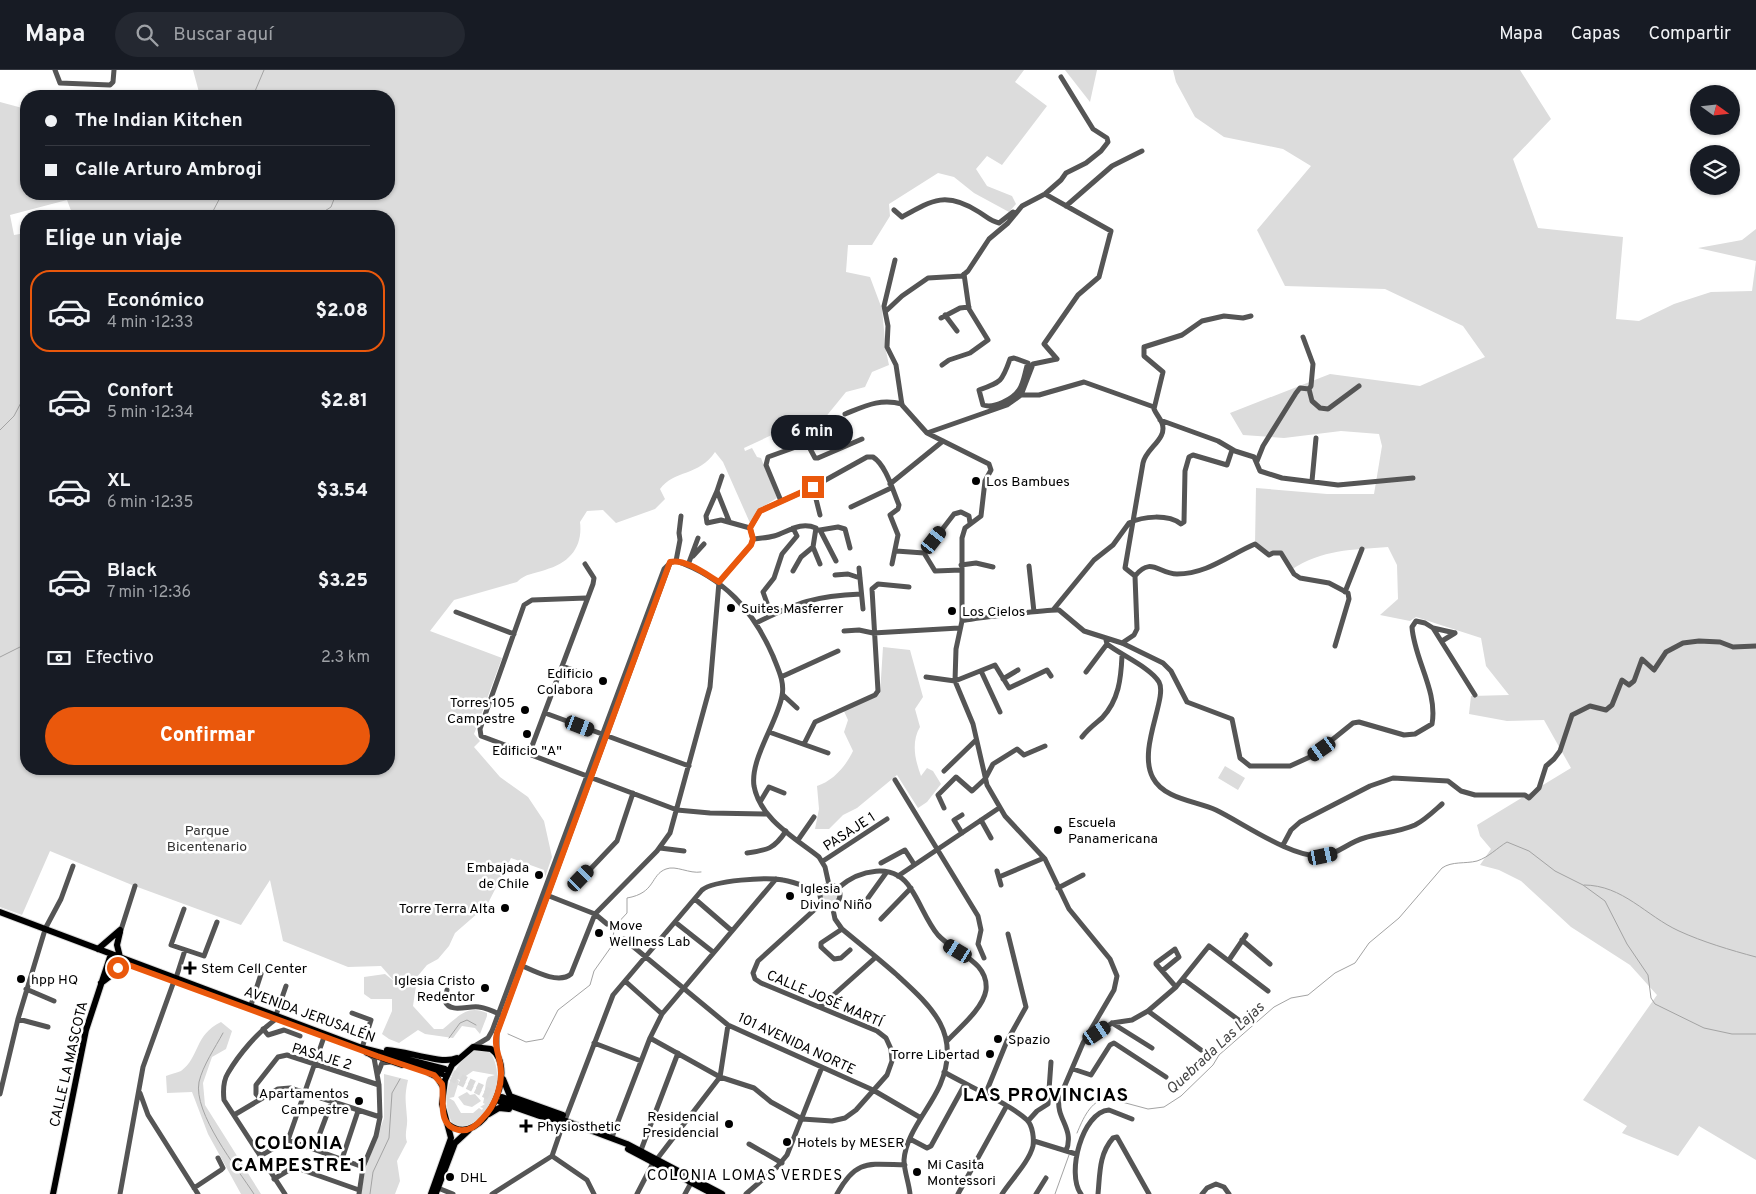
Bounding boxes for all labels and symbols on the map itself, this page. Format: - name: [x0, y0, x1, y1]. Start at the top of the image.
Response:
- north arrow: [1690, 85, 1740, 135]
- callout: 6 min: [772, 414, 854, 450]
- place label: Los Bambues: [986, 474, 1070, 491]
- marker: Los Bambues: [970, 475, 982, 487]
- route end: [802, 476, 824, 498]
- car: [918, 524, 949, 556]
- place label: Suites Masferrer: [741, 601, 844, 618]
- marker: Suites Masferrer: [725, 602, 737, 614]
- place label: Los Cielos: [962, 604, 1025, 621]
- marker: Los Cielos: [946, 605, 958, 617]
- place label: Edificio Colabora: [537, 666, 593, 699]
- marker: Edificio Colabora: [597, 675, 609, 687]
- place label: Torres 105 Campestre: [447, 695, 515, 728]
- marker: Torres 105 Campestre: [519, 704, 531, 716]
- car: [563, 714, 596, 738]
- marker: Edificio "A": [521, 728, 533, 740]
- car: [1305, 734, 1338, 764]
- place label: Edificio "A": [492, 743, 562, 760]
- street label: PASAJE 1: [821, 809, 879, 855]
- place label: Escuela Panamericana: [1068, 815, 1158, 848]
- park label: Parque Bicentenario: [167, 823, 247, 856]
- marker: Escuela Panamericana: [1052, 824, 1064, 836]
- car: [1306, 846, 1339, 866]
- place label: Embajada de Chile: [467, 860, 529, 893]
- car: [565, 862, 596, 894]
- marker: Embajada de Chile: [533, 869, 545, 881]
- place label: Iglesia Divino Niño: [800, 881, 872, 914]
- marker: Iglesia Divino Niño: [784, 890, 796, 902]
- place label: Torre Terra Alta: [399, 901, 495, 918]
- marker: Torre Terra Alta: [499, 902, 511, 914]
- place label: Move Wellness Lab: [609, 918, 690, 951]
- marker: Move Wellness Lab: [593, 927, 605, 939]
- car: [941, 937, 974, 965]
- route start: [107, 957, 129, 979]
- marker: Stem Cell Center: [183, 961, 197, 975]
- place label: Stem Cell Center: [201, 961, 308, 978]
- street label: CALLE JOSÉ MARTÍ: [764, 966, 886, 1032]
- place label: hpp HQ: [31, 972, 78, 989]
- marker: hpp HQ: [15, 973, 27, 985]
- place label: Iglesia Cristo Redentor: [394, 973, 476, 1006]
- marker: Iglesia Cristo Redentor: [479, 982, 491, 994]
- street label: AVENIDA JERUSALÉN: [242, 983, 378, 1047]
- water label: Quebrada Las Lajas: [1163, 999, 1269, 1099]
- street label: CALLE LA MASCOTA: [47, 1000, 92, 1129]
- street label: 101 AVENIDA NORTE: [735, 1010, 858, 1079]
- car: [1080, 1018, 1113, 1048]
- place label: Spazio: [1008, 1032, 1050, 1049]
- marker: Spazio: [992, 1033, 1004, 1045]
- street label: PASAJE 2: [289, 1040, 354, 1075]
- place label: Torre Libertad: [891, 1047, 980, 1064]
- marker: Torre Libertad: [984, 1048, 996, 1060]
- district label: LAS PROVINCIAS: [963, 1084, 1129, 1108]
- place label: Apartamentos Campestre: [259, 1086, 349, 1119]
- marker: Apartamentos Campestre: [353, 1095, 365, 1107]
- place label: Residencial Presidencial: [642, 1109, 719, 1142]
- marker: Residencial Presidencial: [723, 1118, 735, 1130]
- marker: Physiosthetic: [519, 1119, 533, 1133]
- place label: Physiosthetic: [537, 1119, 621, 1136]
- district label: COLONIA CAMPESTRE 1: [231, 1132, 367, 1178]
- place label: Hotels by MESER: [797, 1135, 905, 1152]
- marker: Hotels by MESER: [781, 1136, 793, 1148]
- place label: Mi Casita Montessori: [927, 1157, 996, 1190]
- marker: Mi Casita Montessori: [911, 1166, 923, 1178]
- district label: COLONIA LOMAS VERDES: [647, 1167, 843, 1186]
- place label: DHL: [460, 1170, 487, 1187]
- marker: DHL: [444, 1171, 456, 1183]

